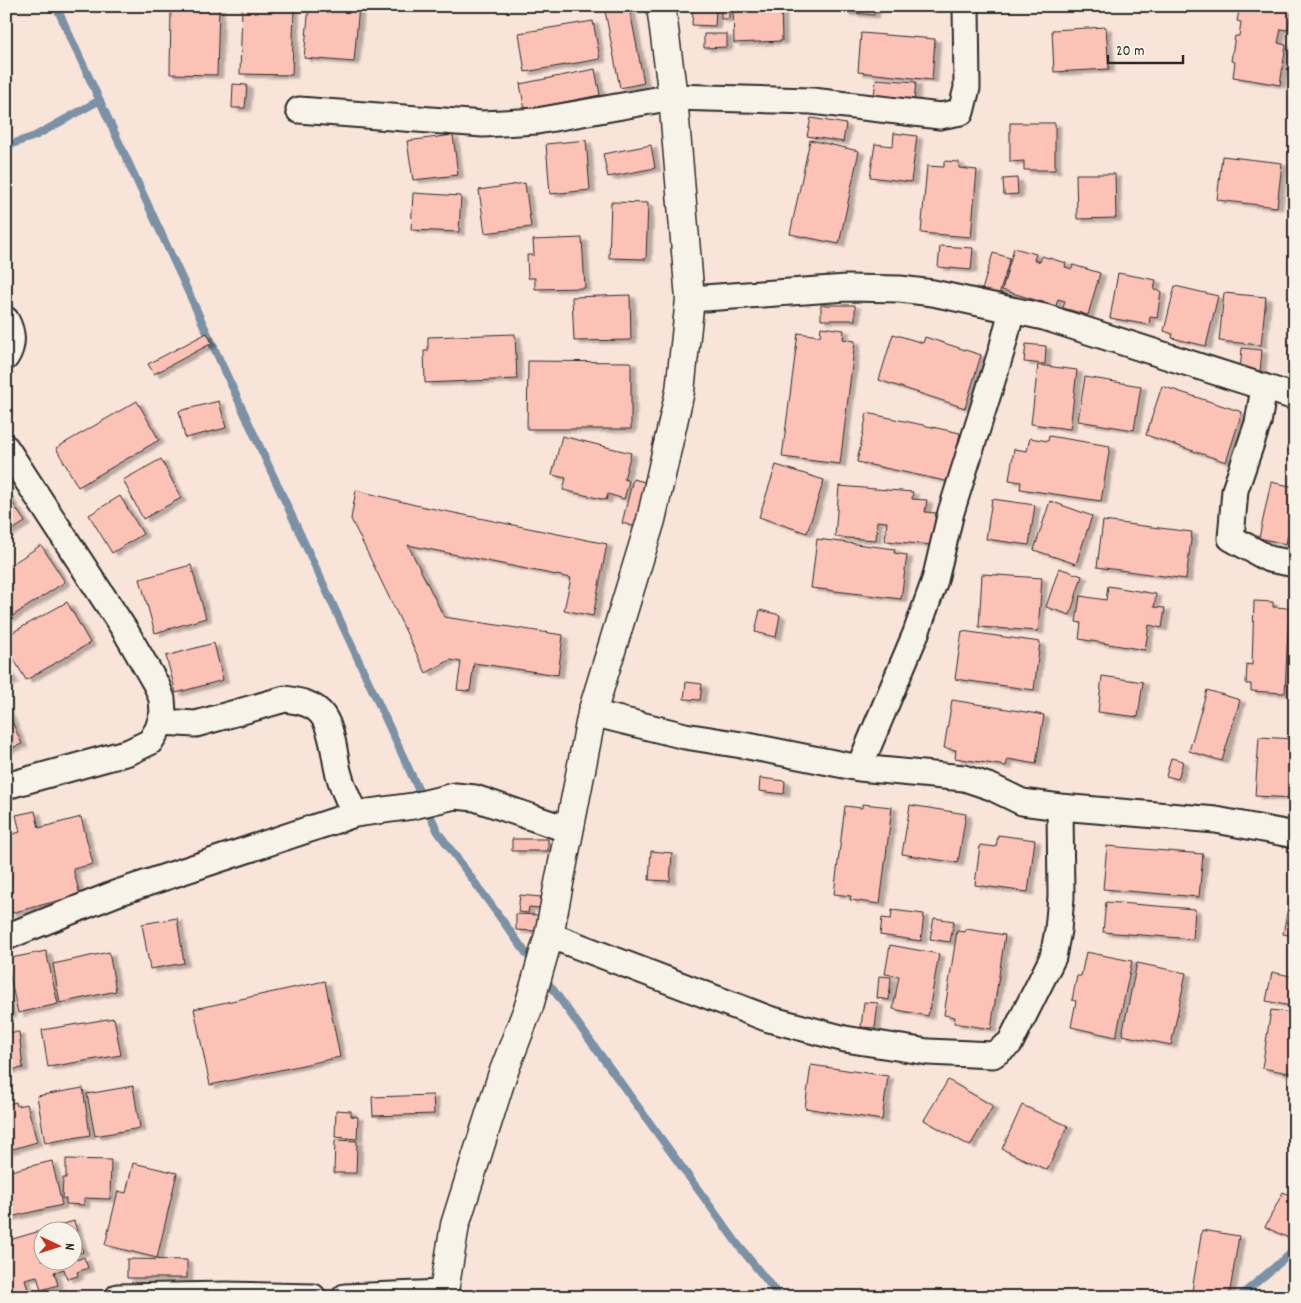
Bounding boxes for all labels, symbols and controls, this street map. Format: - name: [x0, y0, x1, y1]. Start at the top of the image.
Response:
- scale bar: [1108, 32, 1184, 64]
- text: 20 m: [1116, 41, 1144, 63]
- north arrow: [32, 1220, 82, 1270]
- text: N: [59, 1243, 79, 1251]

